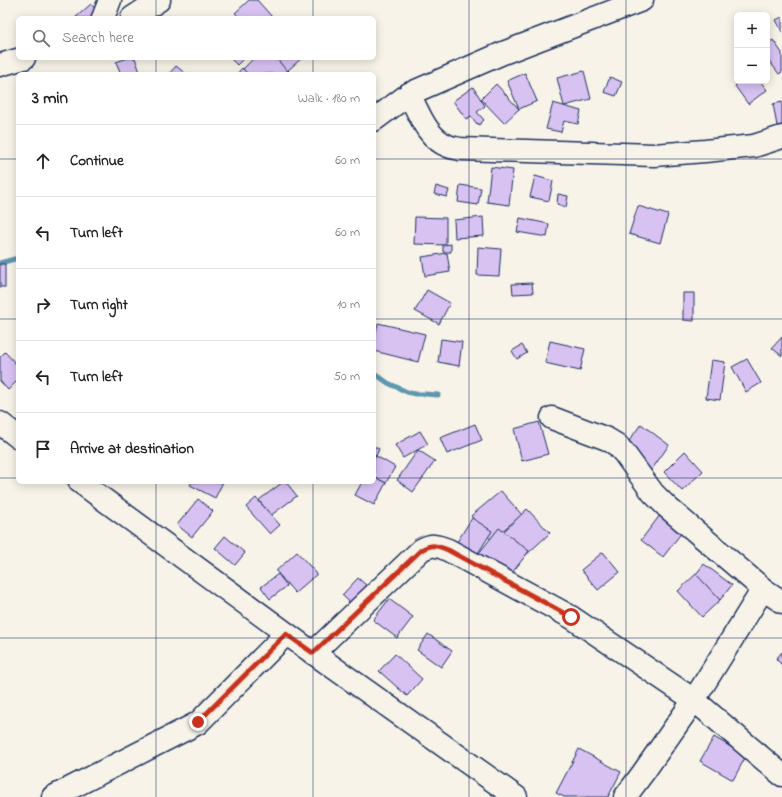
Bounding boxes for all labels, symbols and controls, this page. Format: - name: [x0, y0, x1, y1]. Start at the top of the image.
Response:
- map controls: [734, 12, 770, 84]
- button: +: [734, 12, 770, 48]
- search box: [16, 16, 376, 60]
- icon: search: [30, 27, 52, 49]
- text: Search here: [62, 27, 134, 49]
- button: −: [734, 48, 770, 84]
- text: 3 min: [32, 86, 68, 111]
- text: Walk · 180 m: [298, 89, 360, 108]
- icon: ahead: [32, 150, 54, 172]
- text: Continue: [70, 150, 124, 172]
- text: 60 m: [335, 151, 360, 170]
- icon: left: [32, 222, 54, 244]
- text: Turn left: [70, 222, 123, 244]
- text: 60 m: [335, 223, 360, 242]
- icon: right: [32, 294, 54, 316]
- text: Turn right: [70, 294, 128, 316]
- text: 10 m: [337, 295, 360, 314]
- icon: left: [32, 366, 54, 388]
- text: Turn left: [70, 366, 123, 388]
- text: 50 m: [334, 367, 360, 386]
- icon: arrive: [32, 438, 54, 460]
- text: Arrive at destination: [70, 438, 194, 460]
- route start: [562, 608, 580, 626]
- route end: [189, 713, 207, 731]

